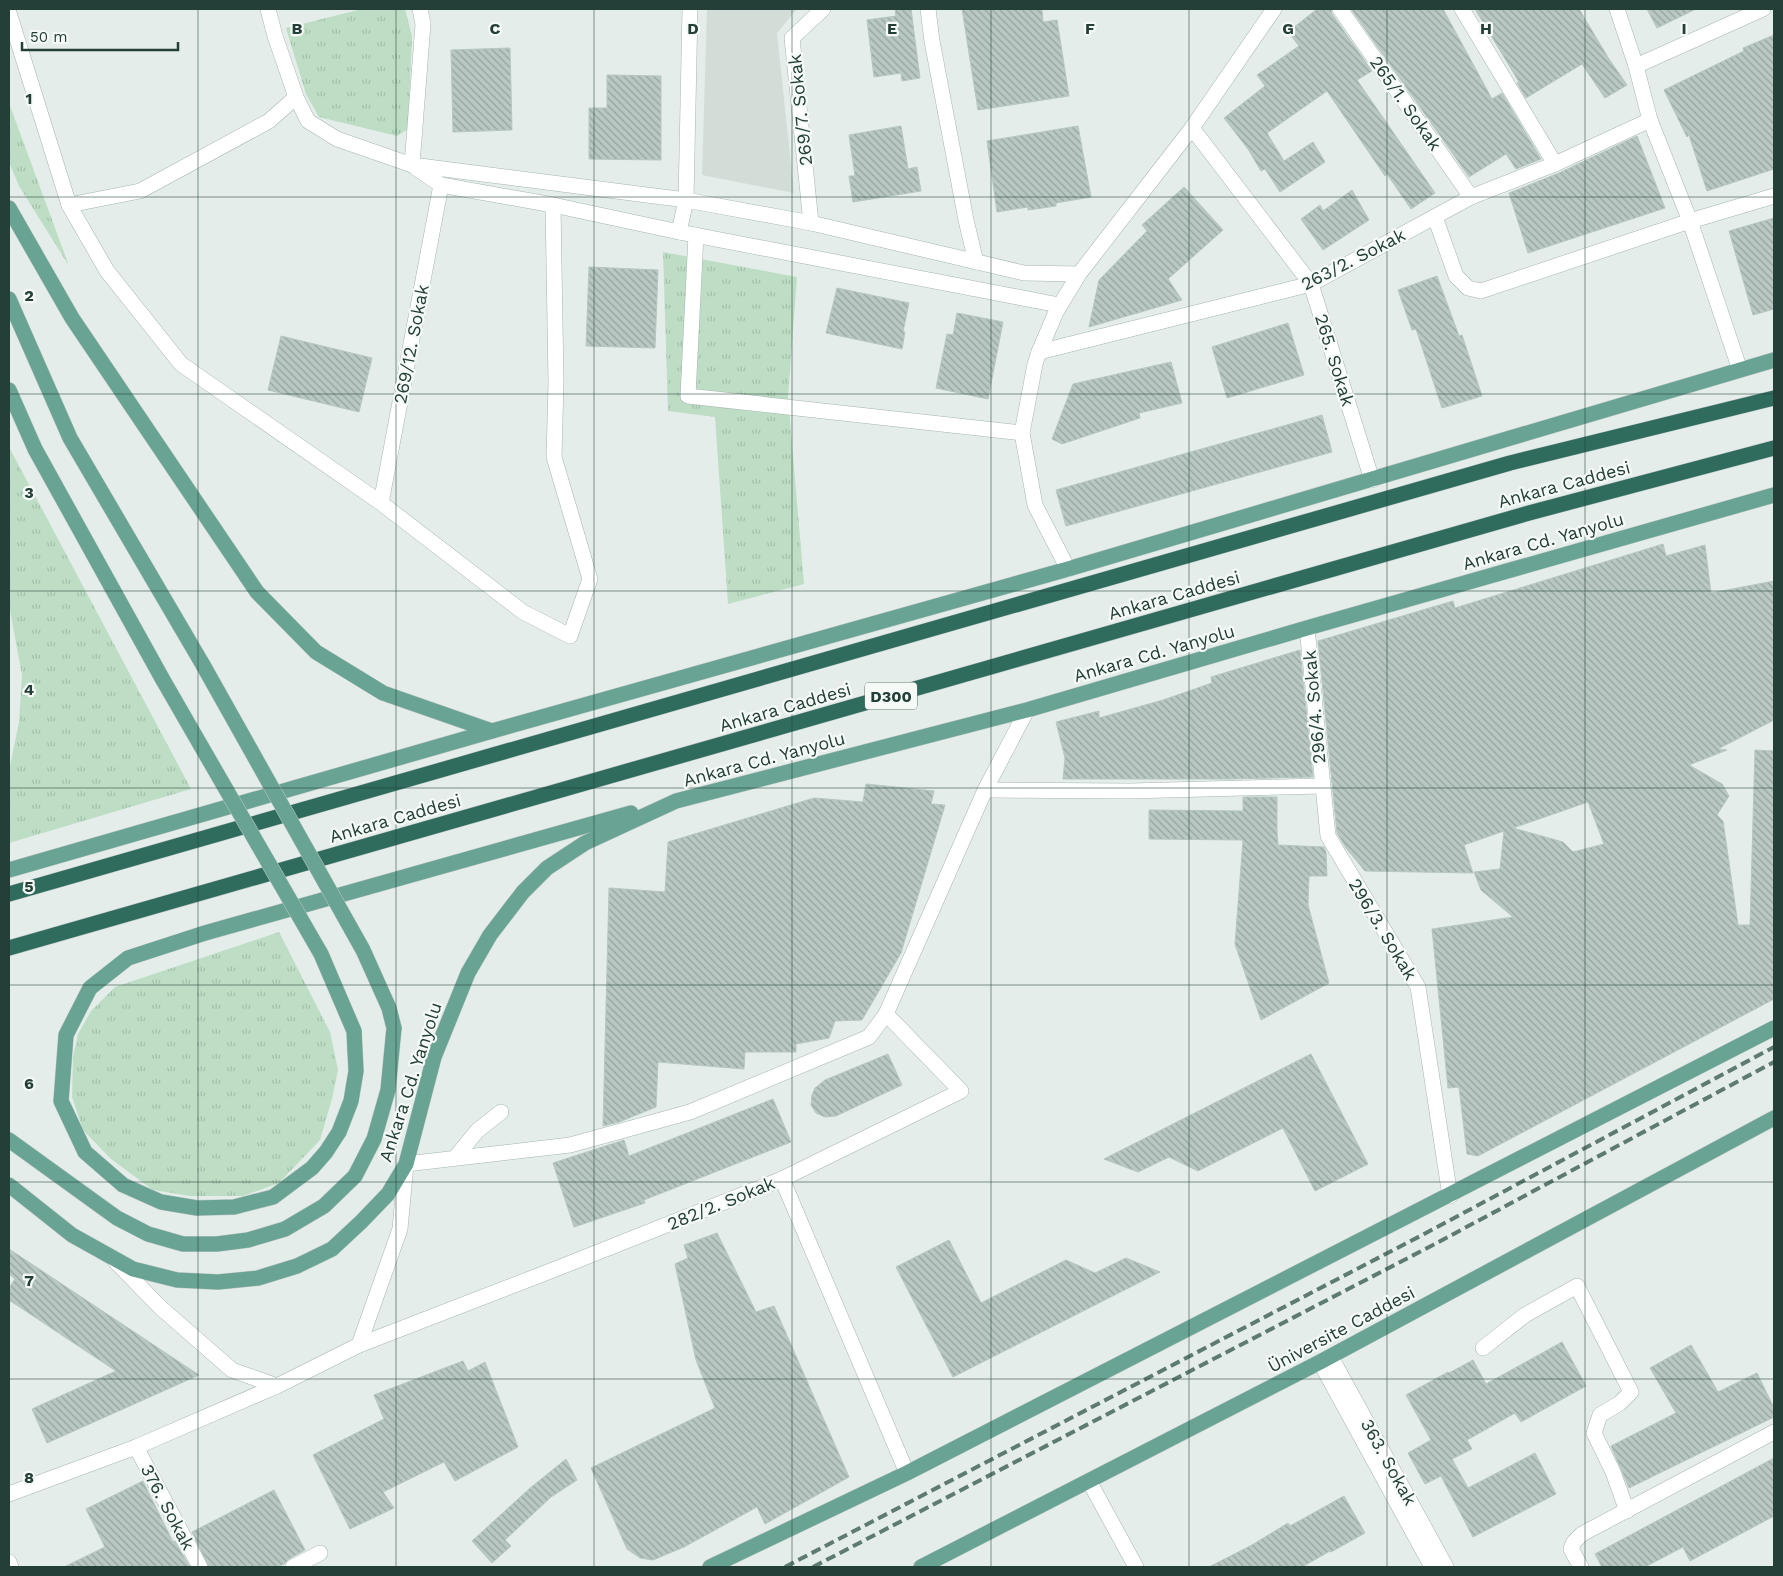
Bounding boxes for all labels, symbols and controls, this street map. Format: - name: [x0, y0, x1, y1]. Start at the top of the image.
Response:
- text: B: [292, 19, 303, 38]
- text: C: [490, 19, 501, 38]
- text: D: [687, 19, 699, 38]
- text: E: [887, 19, 897, 38]
- text: F: [1085, 19, 1095, 38]
- text: G: [1282, 19, 1294, 38]
- text: H: [1480, 19, 1492, 38]
- text: I: [1681, 19, 1687, 38]
- scale bar: [22, 20, 179, 52]
- text: 50 m: [30, 28, 67, 46]
- street label: 265/1. Sokak: [1366, 52, 1446, 154]
- street label: 269/7. Sokak: [784, 53, 816, 167]
- text: 1: [26, 89, 32, 108]
- street label: 263/2. Sokak: [1297, 224, 1409, 294]
- street label: 269/12. Sokak: [389, 282, 433, 406]
- text: 2: [24, 286, 34, 305]
- street label: 265. Sokak: [1311, 311, 1359, 409]
- street label: Ankara Caddesi: [1496, 456, 1632, 512]
- text: 3: [24, 483, 34, 502]
- street label: Ankara Cd. Yanyolu: [1460, 508, 1626, 574]
- street label: Ankara Caddesi: [1106, 566, 1242, 624]
- street label: Ankara Cd. Yanyolu: [1071, 620, 1237, 686]
- street label: 296/4. Sokak: [1299, 649, 1329, 765]
- street label: Ankara Caddesi: [717, 678, 853, 736]
- text: 4: [24, 680, 34, 699]
- road number: D300: [865, 682, 917, 709]
- street label: Ankara Cd. Yanyolu: [681, 727, 847, 791]
- street label: Ankara Caddesi: [327, 789, 463, 847]
- street label: 296/3. Sokak: [1344, 874, 1422, 984]
- text: 5: [24, 877, 34, 896]
- street label: Ankara Cd. Yanyolu: [374, 1000, 446, 1164]
- text: 6: [24, 1074, 34, 1093]
- street label: 282/2. Sokak: [664, 1172, 778, 1234]
- text: 7: [24, 1271, 34, 1290]
- street label: Üniversite Caddesi: [1264, 1281, 1418, 1377]
- street label: 363. Sokak: [1357, 1415, 1421, 1509]
- street label: 376. Sokak: [137, 1461, 199, 1553]
- text: 8: [24, 1468, 34, 1487]

